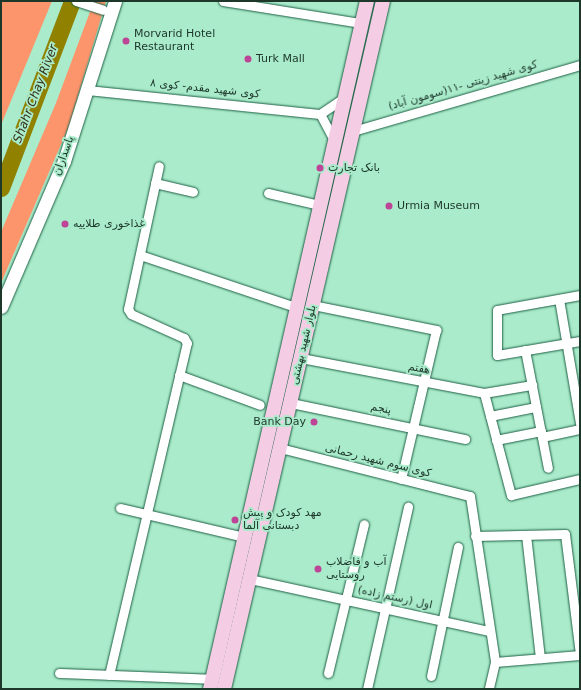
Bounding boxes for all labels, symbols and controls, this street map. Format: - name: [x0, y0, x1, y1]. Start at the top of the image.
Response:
- place label: Morvarid Hotel Restaurant: [134, 28, 215, 54]
- marker: Morvarid Hotel Restaurant: [121, 36, 131, 46]
- water label: Shahr Chay River: [11, 43, 61, 145]
- place label: Turk Mall: [256, 52, 305, 66]
- marker: Turk Mall: [243, 54, 253, 64]
- street label: کوی شهید زینتی -۱۱(سومون آباد): [387, 58, 539, 114]
- street label: کوی شهید مقدم- کوی ۸: [149, 77, 261, 101]
- street label: پاسداران: [51, 135, 77, 177]
- place label: بانک تجارت: [328, 161, 380, 175]
- marker: بانک تجارت: [315, 163, 325, 173]
- place label: Urmia Museum: [397, 199, 480, 213]
- marker: Urmia Museum: [384, 201, 394, 211]
- place label: غذاخوری طلاییه: [73, 217, 145, 231]
- marker: غذاخوری طلاییه: [60, 219, 70, 229]
- street label: بلوار شهید بهشتی: [288, 304, 320, 386]
- street label: هفتم: [407, 360, 431, 378]
- street label: پنجم: [369, 400, 393, 418]
- place label: Bank Day: [253, 415, 306, 429]
- marker: Bank Day: [309, 417, 319, 427]
- street label: کوی سوم شهید رحمانی: [323, 441, 433, 481]
- place label: مهد کودک و پیش دبستانی آلما: [243, 507, 322, 533]
- marker: مهد کودک و پیش دبستانی آلما: [230, 515, 240, 525]
- place label: آب و فاضلاب روستایی: [326, 556, 387, 582]
- marker: آب و فاضلاب روستایی: [313, 564, 323, 574]
- street label: اول (رستم زاده): [356, 584, 434, 612]

